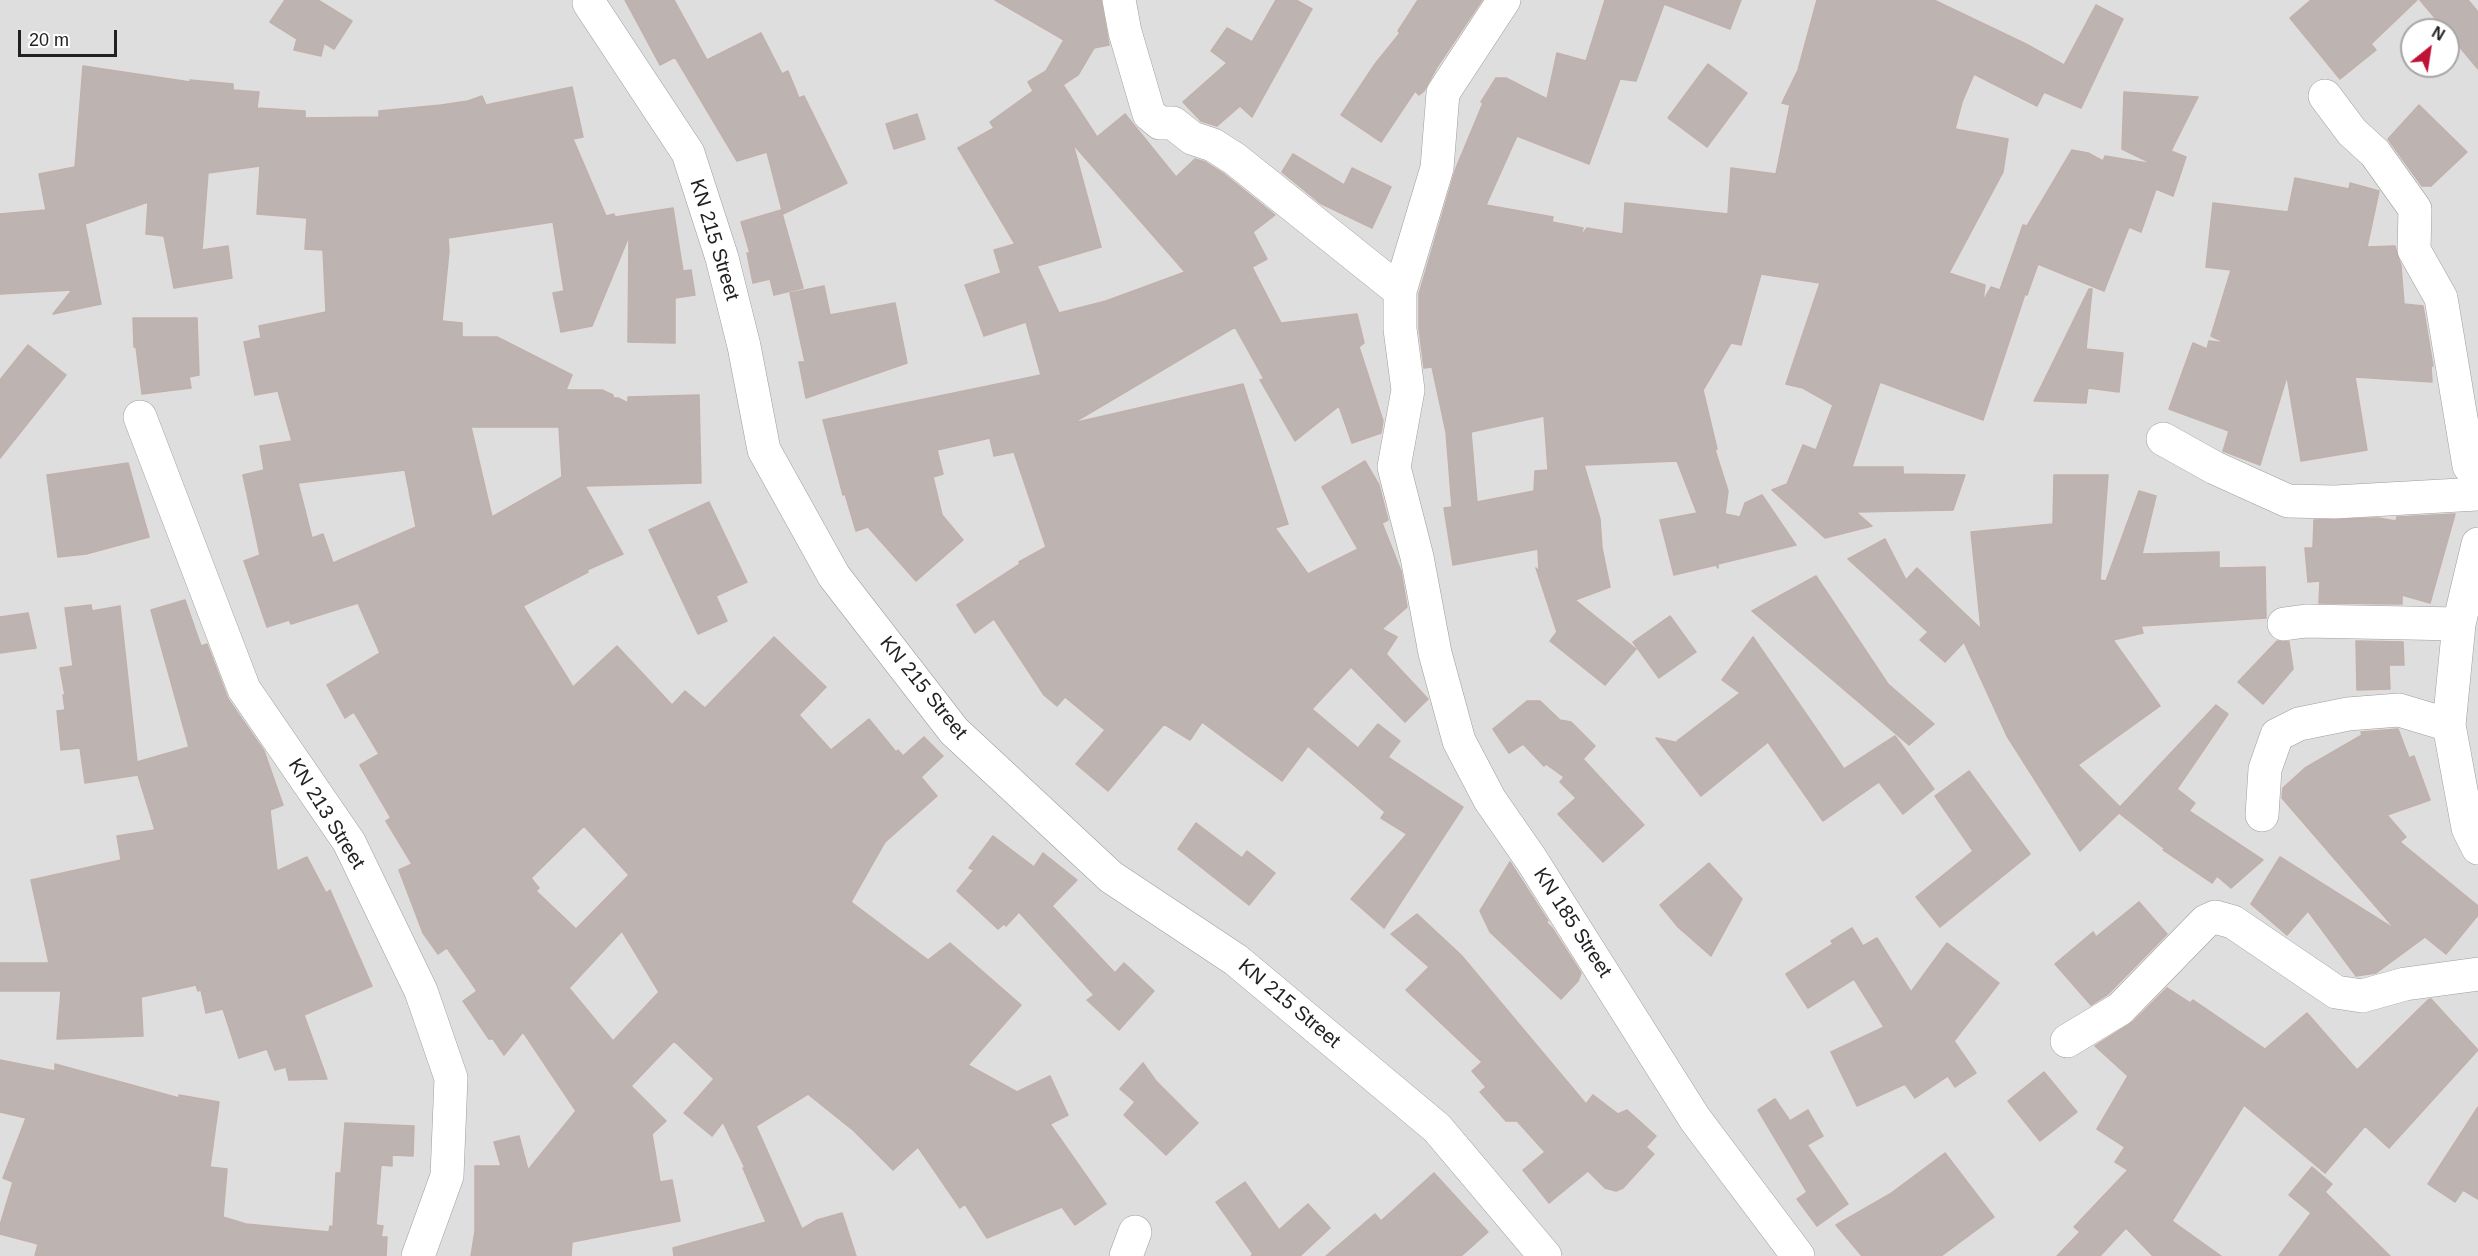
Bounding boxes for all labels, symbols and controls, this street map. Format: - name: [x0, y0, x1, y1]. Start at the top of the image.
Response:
- scale bar: [21, 18, 120, 56]
- north arrow: [2400, 18, 2460, 78]
- text: N: [2429, 23, 2448, 44]
- text: 20 m: [29, 30, 69, 50]
- street label: KN 215 Street: [684, 176, 744, 304]
- street label: KN 215 Street: [874, 632, 972, 744]
- street label: KN 213 Street: [283, 754, 369, 874]
- street label: KN 185 Street: [1528, 864, 1616, 982]
- street label: KN 215 Street: [1233, 954, 1345, 1054]

